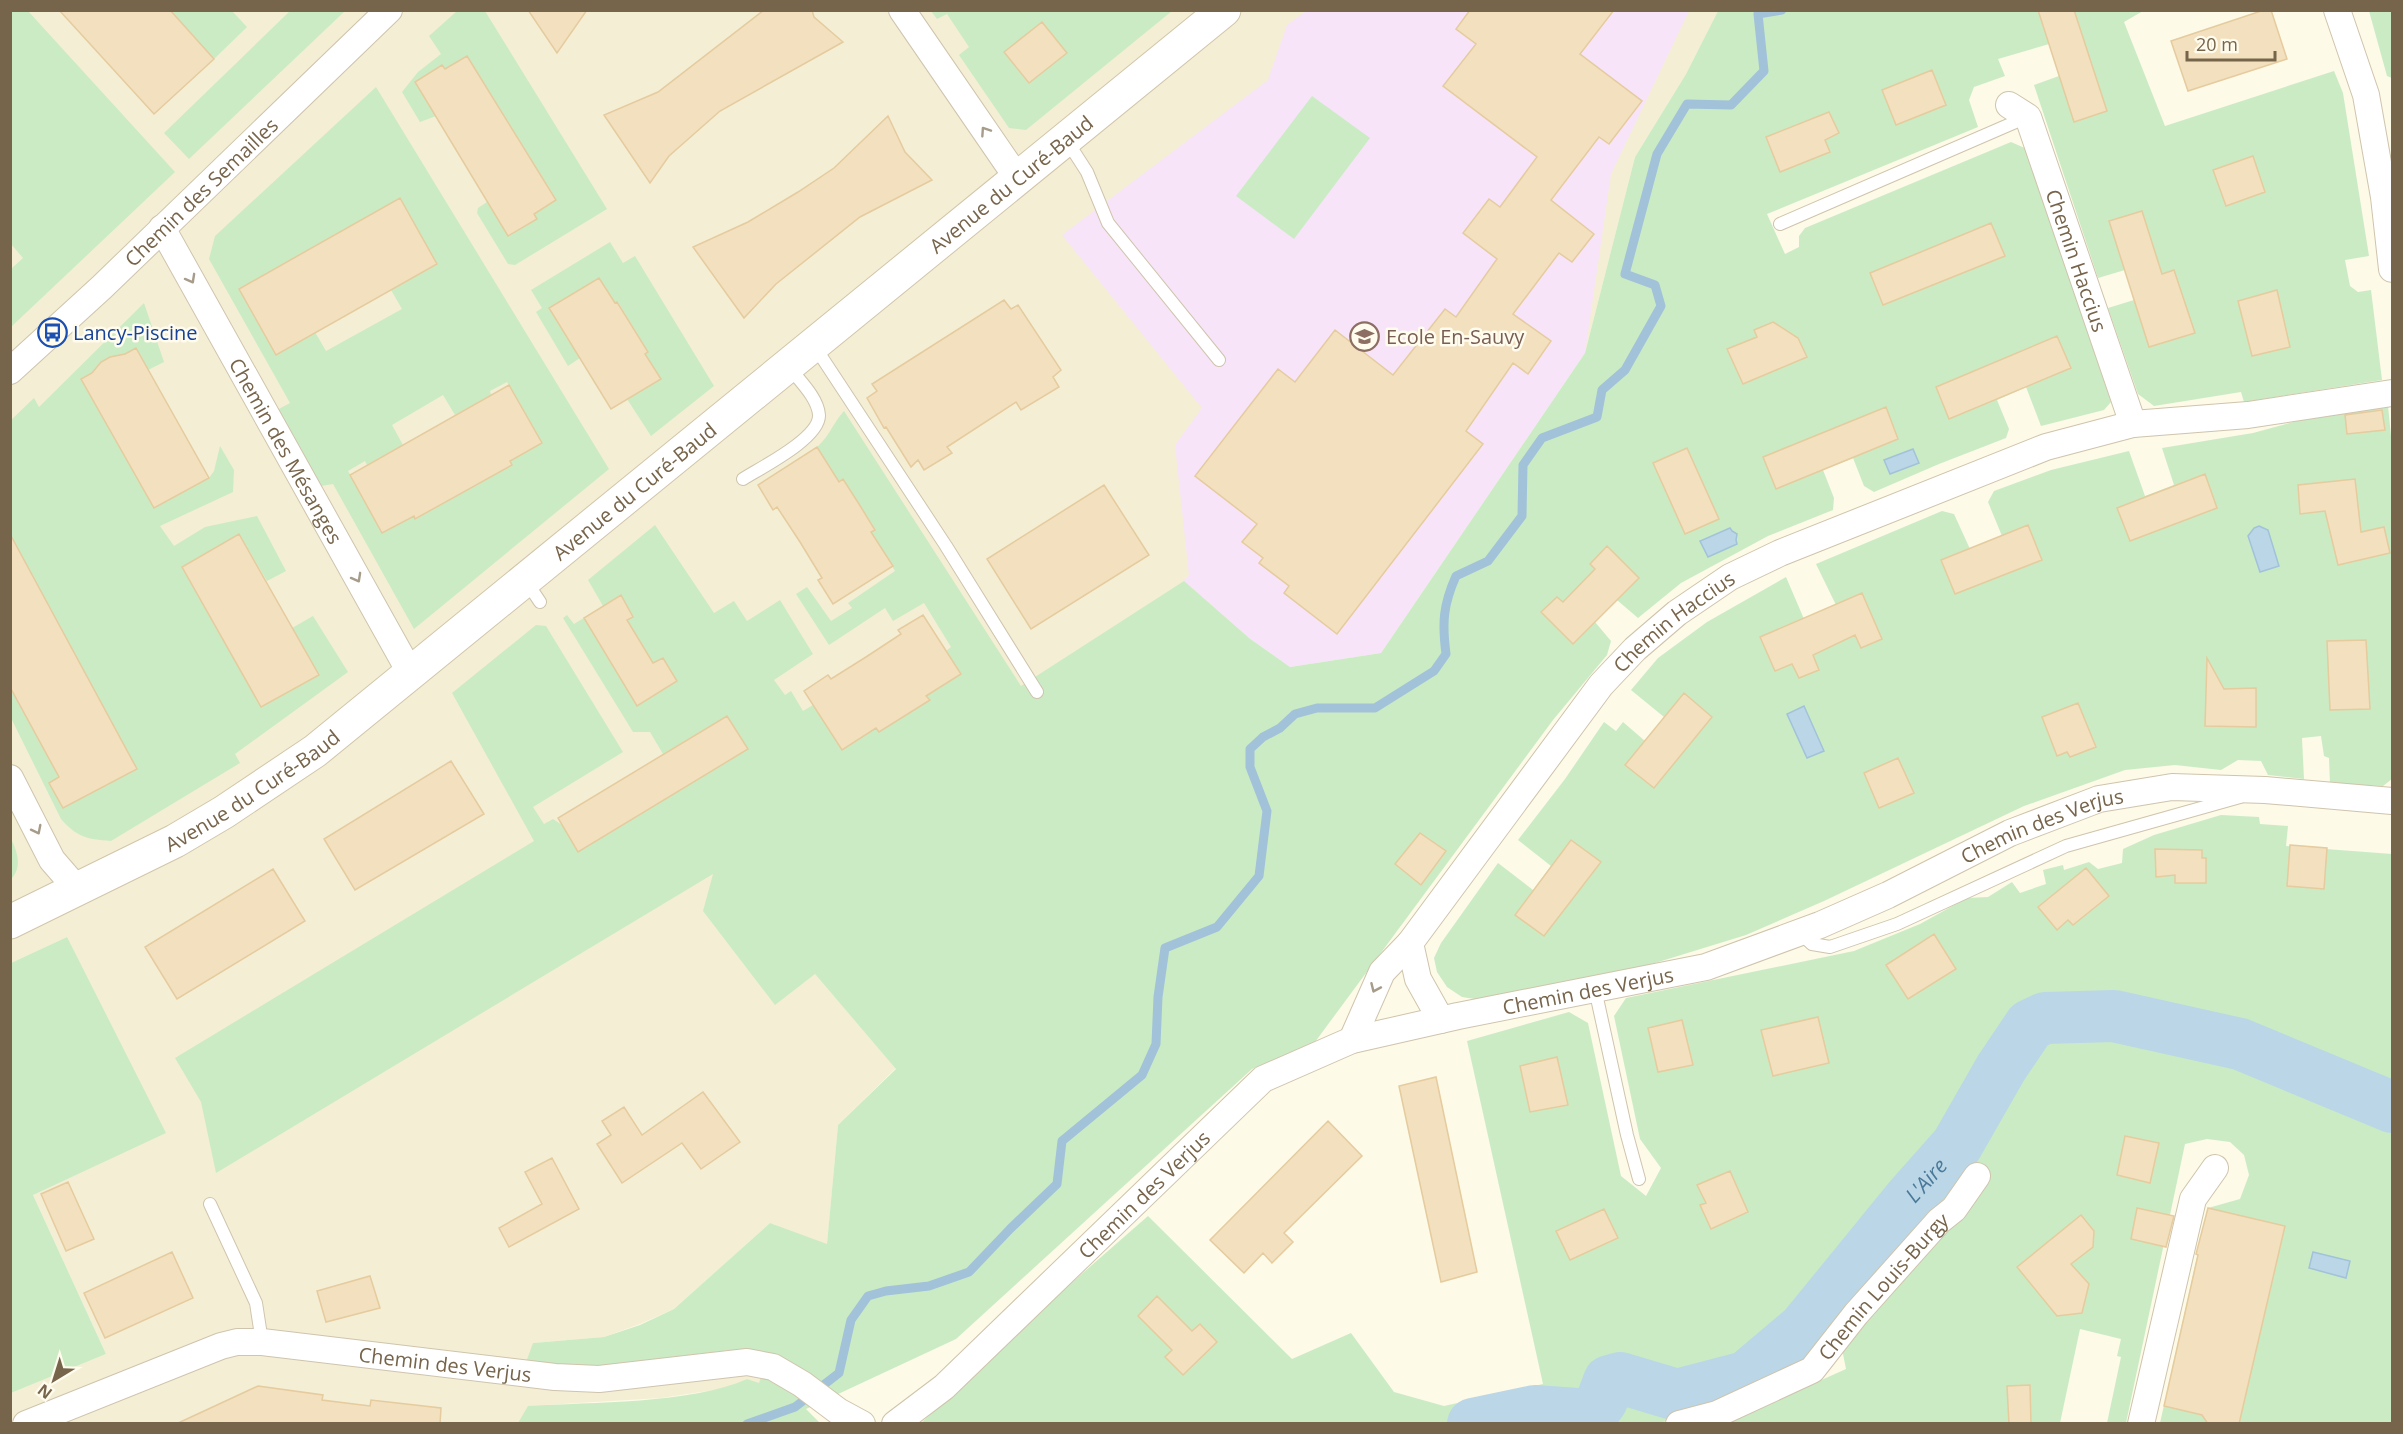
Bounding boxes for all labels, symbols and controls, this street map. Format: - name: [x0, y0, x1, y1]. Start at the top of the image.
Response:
- scale bar: [2187, 24, 2276, 62]
- text: 20 m: [2196, 32, 2238, 56]
- street label: Avenue du Curé-Baud: [923, 109, 1098, 259]
- street label: Chemin des Semailles: [118, 111, 283, 272]
- one-way arrow: [981, 127, 992, 138]
- street label: Chemin Haccius: [2040, 185, 2114, 335]
- one-way arrow: [184, 273, 195, 284]
- bus stop icon: Lancy-Piscine: [36, 316, 68, 348]
- place label: Lancy-Piscine: [73, 319, 198, 346]
- school or university icon: Ecole En-Sauvy: [1349, 320, 1381, 352]
- place label: Ecole En-Sauvy: [1386, 323, 1525, 350]
- street label: Chemin des Mésanges: [224, 353, 349, 549]
- street label: Avenue du Curé-Baud: [547, 416, 722, 566]
- street label: Chemin Haccius: [1607, 564, 1740, 678]
- one-way arrow: [350, 572, 362, 582]
- street label: Avenue du Curé-Baud: [160, 723, 345, 857]
- street label: Chemin des Verjus: [1956, 782, 2125, 869]
- one-way arrow: [30, 824, 41, 835]
- street label: Chemin des Verjus: [1500, 960, 1676, 1020]
- one-way arrow: [1370, 981, 1382, 992]
- street label: Chemin des Verjus: [1072, 1124, 1216, 1264]
- water label: L'Aire: [1899, 1152, 1953, 1208]
- street label: Chemin Louis-Burgy: [1812, 1205, 1954, 1365]
- street label: Chemin des Verjus: [357, 1340, 533, 1388]
- north arrow: [24, 1350, 84, 1410]
- text: N: [33, 1379, 57, 1404]

